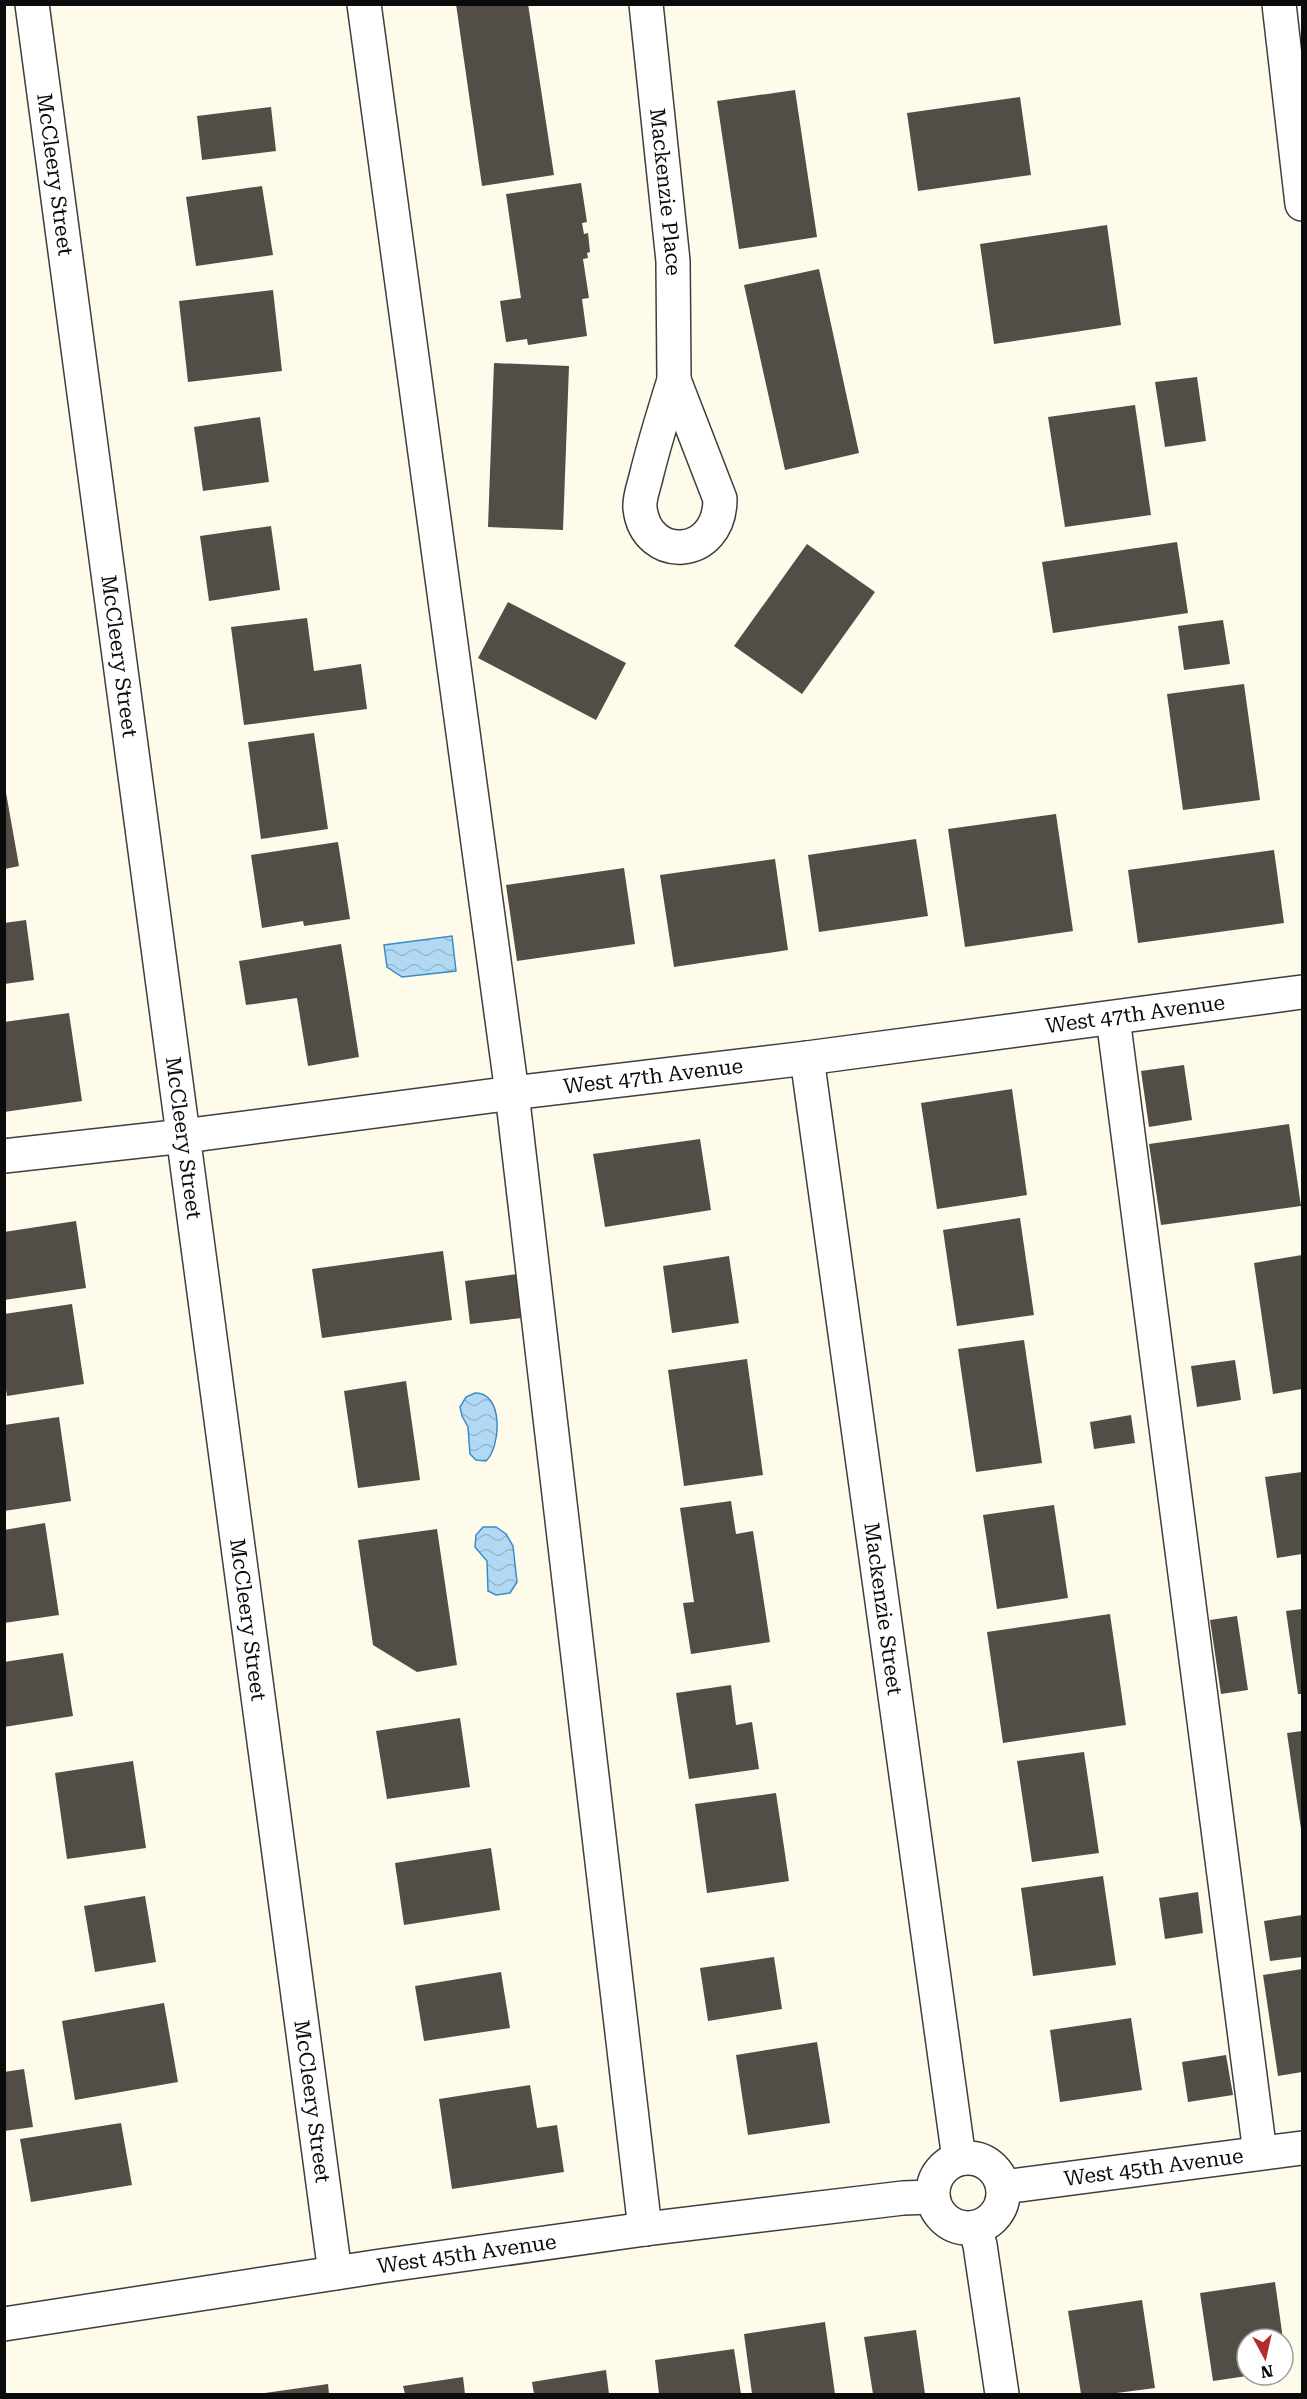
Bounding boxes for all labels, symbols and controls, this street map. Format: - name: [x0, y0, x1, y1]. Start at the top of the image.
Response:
- street label: McCleery Street: [32, 92, 78, 257]
- street label: Mackenzie Place: [645, 107, 685, 276]
- street label: McCleery Street: [96, 573, 142, 739]
- street label: West 47th Avenue: [1044, 990, 1226, 1038]
- street label: West 47th Avenue: [562, 1054, 744, 1099]
- street label: McCleery Street: [161, 1055, 206, 1221]
- street label: Mackenzie Street: [859, 1521, 907, 1697]
- street label: McCleery Street: [225, 1537, 271, 1703]
- street label: McCleery Street: [289, 2019, 335, 2184]
- street label: West 45th Avenue: [1063, 2144, 1245, 2191]
- street label: West 45th Avenue: [376, 2230, 558, 2278]
- north arrow: [1235, 2327, 1295, 2387]
- text: N: [1260, 2361, 1274, 2382]

